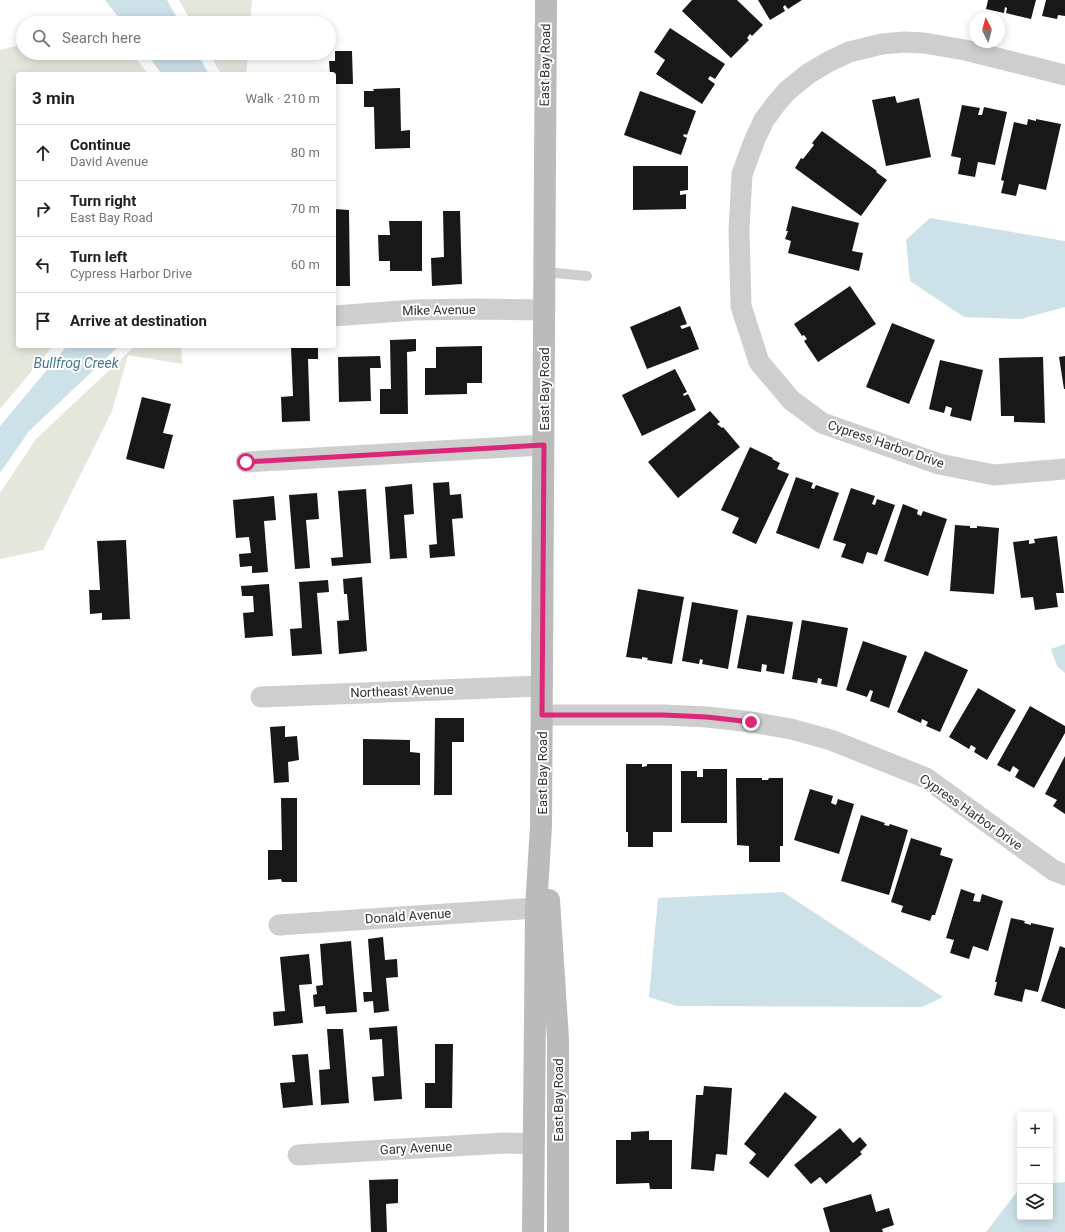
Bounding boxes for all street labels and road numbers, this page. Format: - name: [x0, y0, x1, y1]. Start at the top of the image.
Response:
- street label: East Bay Road: [537, 23, 553, 107]
- street label: Mike Avenue: [402, 302, 476, 318]
- street label: East Bay Road: [537, 348, 552, 430]
- street label: Cypress Harbor Drive: [826, 417, 946, 471]
- street label: Northeast Avenue: [350, 682, 454, 700]
- street label: East Bay Road: [535, 732, 550, 814]
- street label: Cypress Harbor Drive: [917, 771, 1025, 853]
- street label: Donald Avenue: [364, 905, 452, 926]
- street label: East Bay Road: [551, 1059, 566, 1141]
- street label: Gary Avenue: [379, 1139, 453, 1157]

